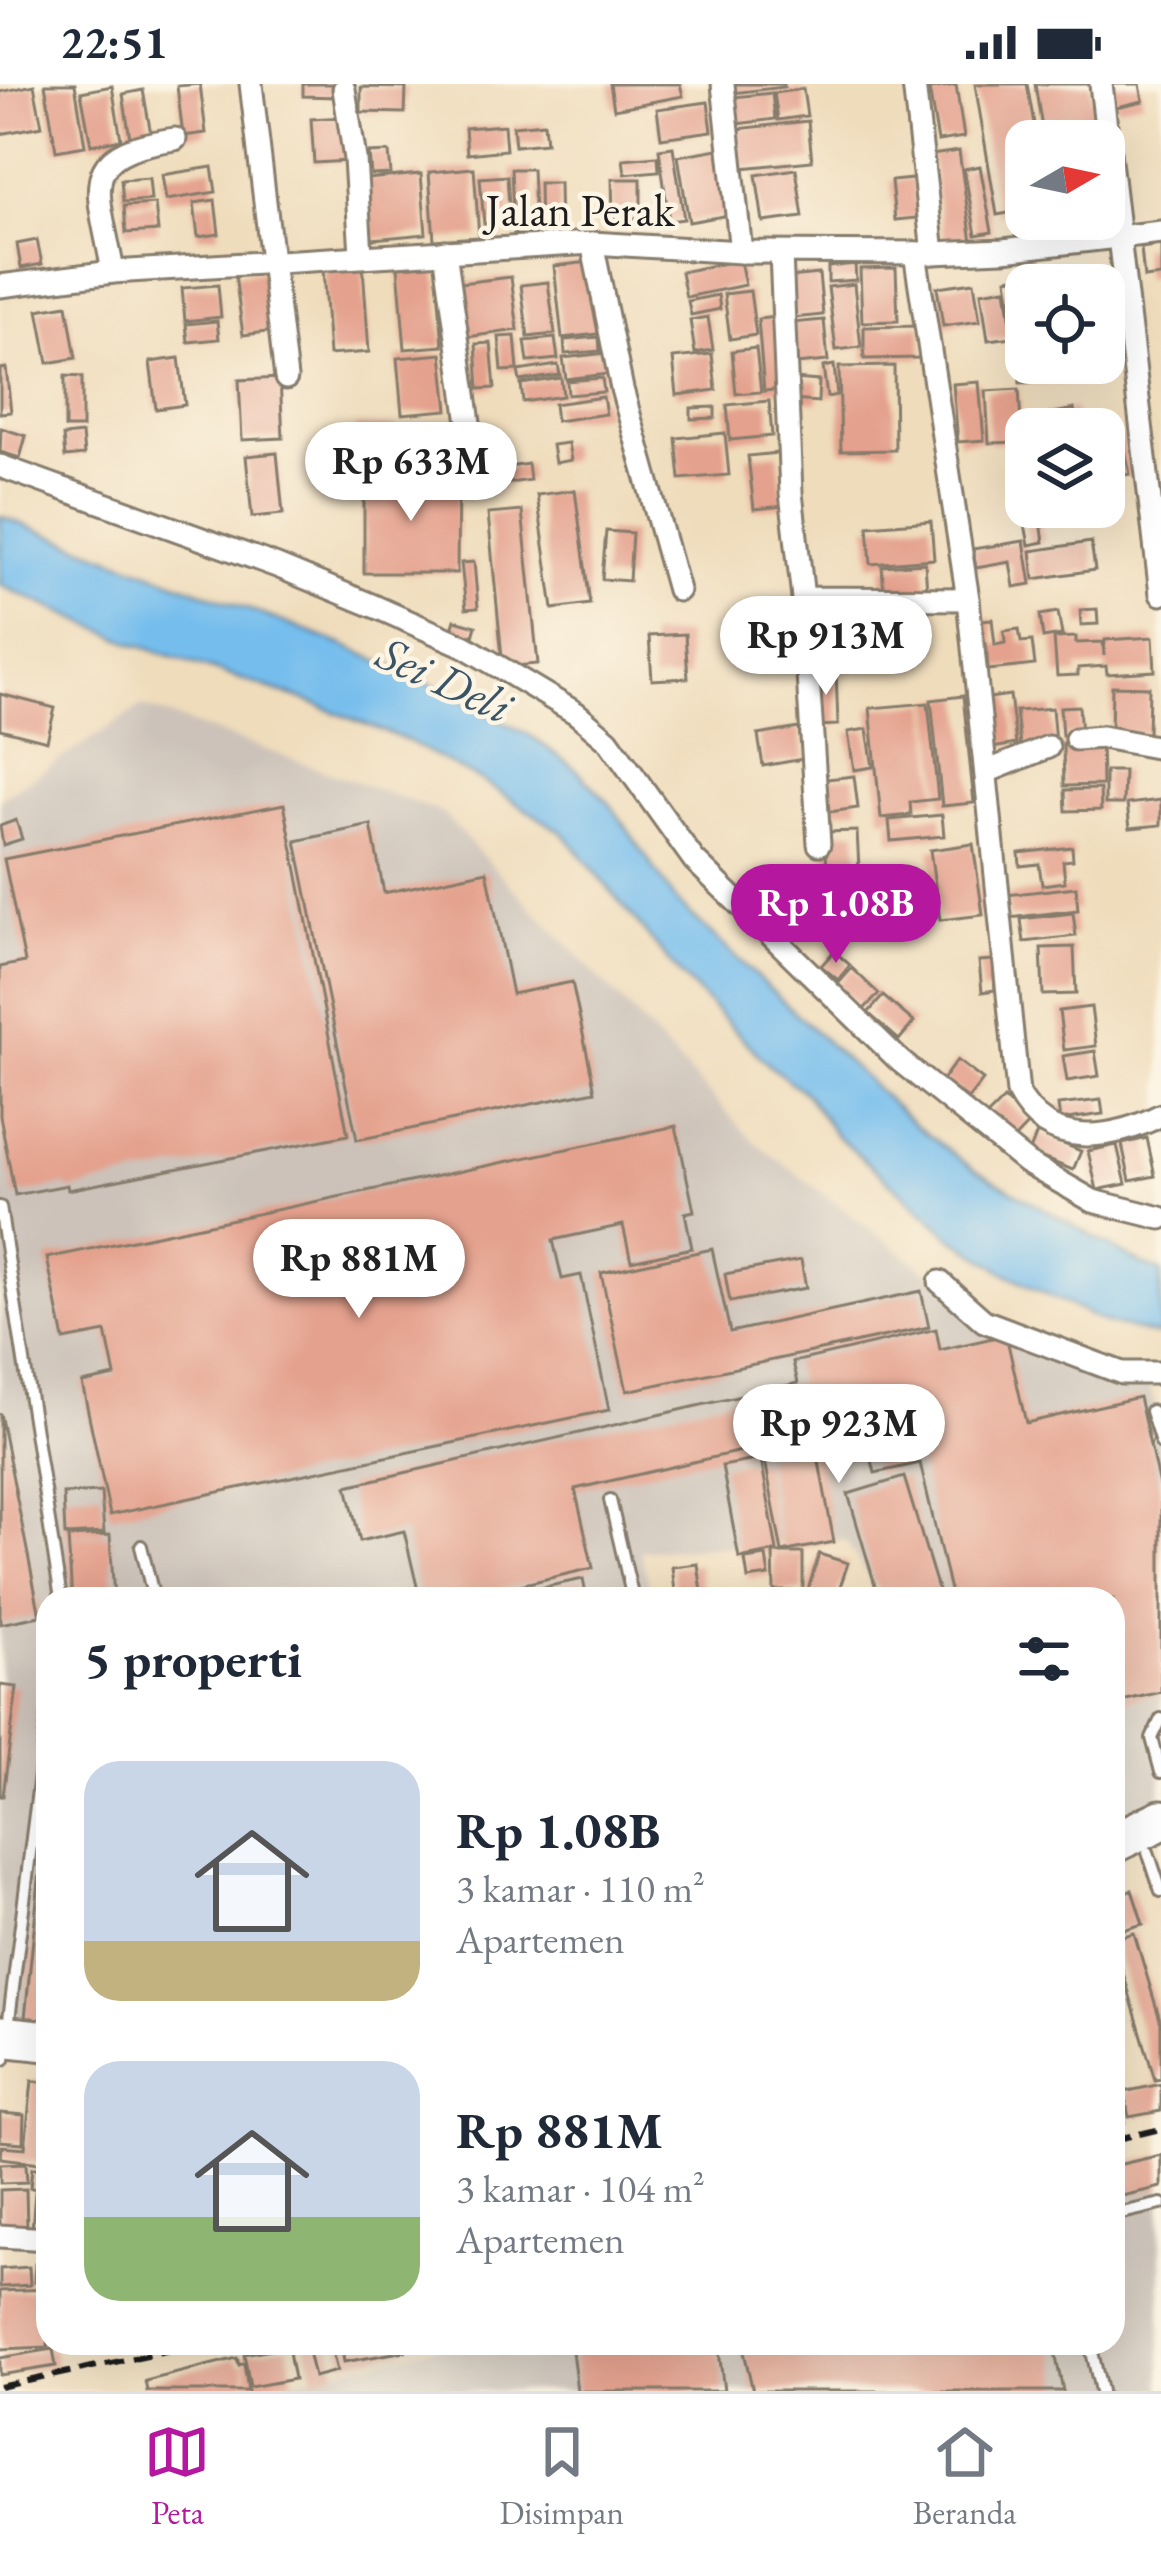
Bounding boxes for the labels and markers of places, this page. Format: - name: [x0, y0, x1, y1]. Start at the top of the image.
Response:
- pin: Rp 633M: [300, 422, 522, 524]
- pin: Rp 913M: [715, 596, 937, 698]
- pin: Rp 1.08B: [712, 864, 960, 966]
- pin: Rp 881M: [248, 1219, 470, 1321]
- pin: Rp 923M: [728, 1384, 950, 1486]

